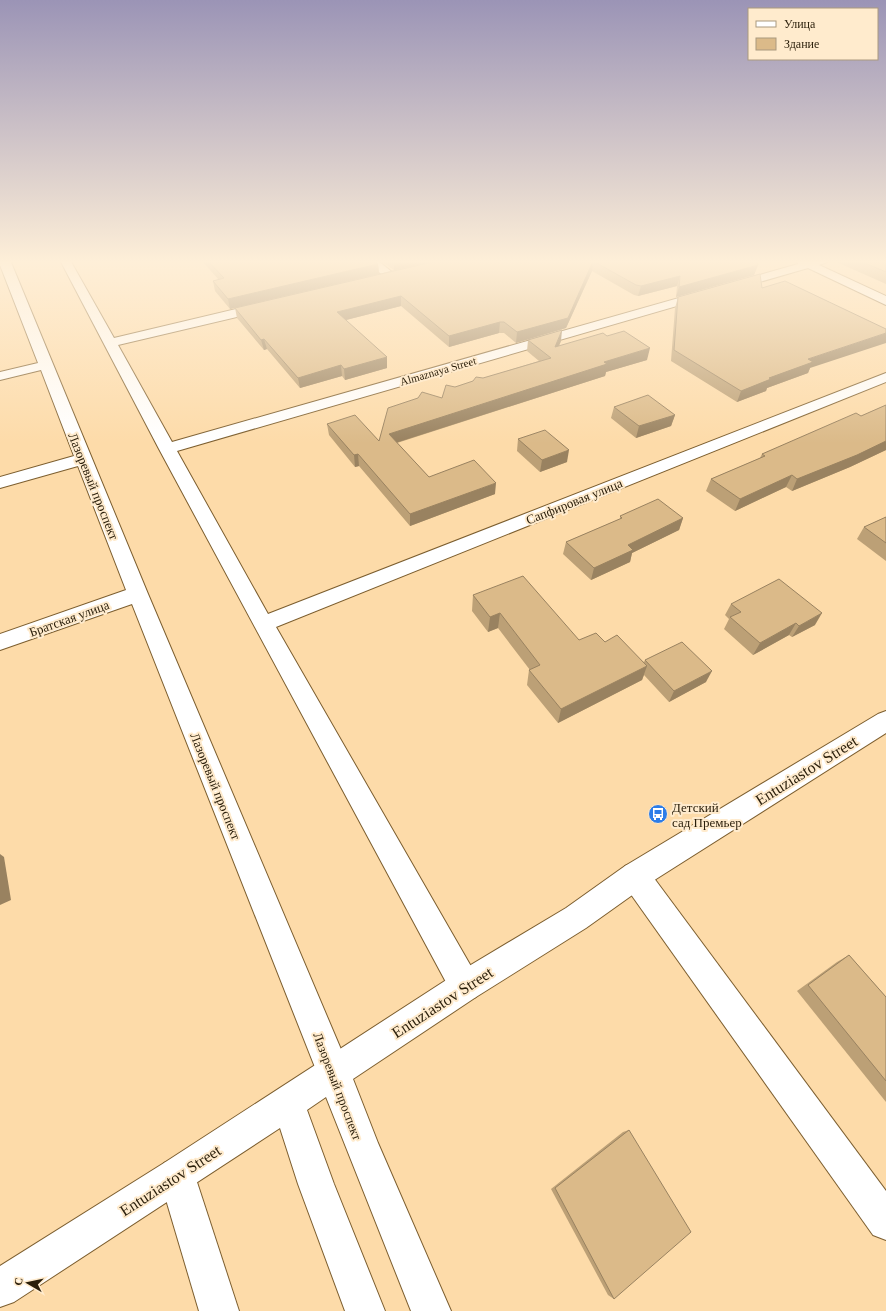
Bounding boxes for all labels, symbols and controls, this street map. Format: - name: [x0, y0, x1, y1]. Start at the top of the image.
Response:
- legend: [748, 8, 878, 60]
- text: Улица: [784, 17, 816, 31]
- text: Здание: [784, 37, 819, 51]
- street label: Almaznaya Street: [399, 354, 477, 388]
- street label: Лазоревый проспект: [65, 430, 122, 542]
- street label: Сапфировая улица: [524, 475, 625, 528]
- street label: Братская улица: [27, 597, 112, 640]
- street label: Лазоревый проспект: [187, 730, 244, 842]
- street label: Entuziastov Street: [752, 732, 861, 809]
- place label: Детский сад Премьер: [672, 800, 742, 830]
- bus stop icon: Детский сад Премьер: [647, 803, 669, 825]
- street label: Entuziastov Street: [389, 963, 496, 1041]
- street label: Лазоревый проспект: [310, 1030, 365, 1142]
- street label: Entuziastov Street: [117, 1141, 224, 1219]
- north arrow: [8, 1263, 48, 1303]
- text: С: [12, 1277, 25, 1286]

